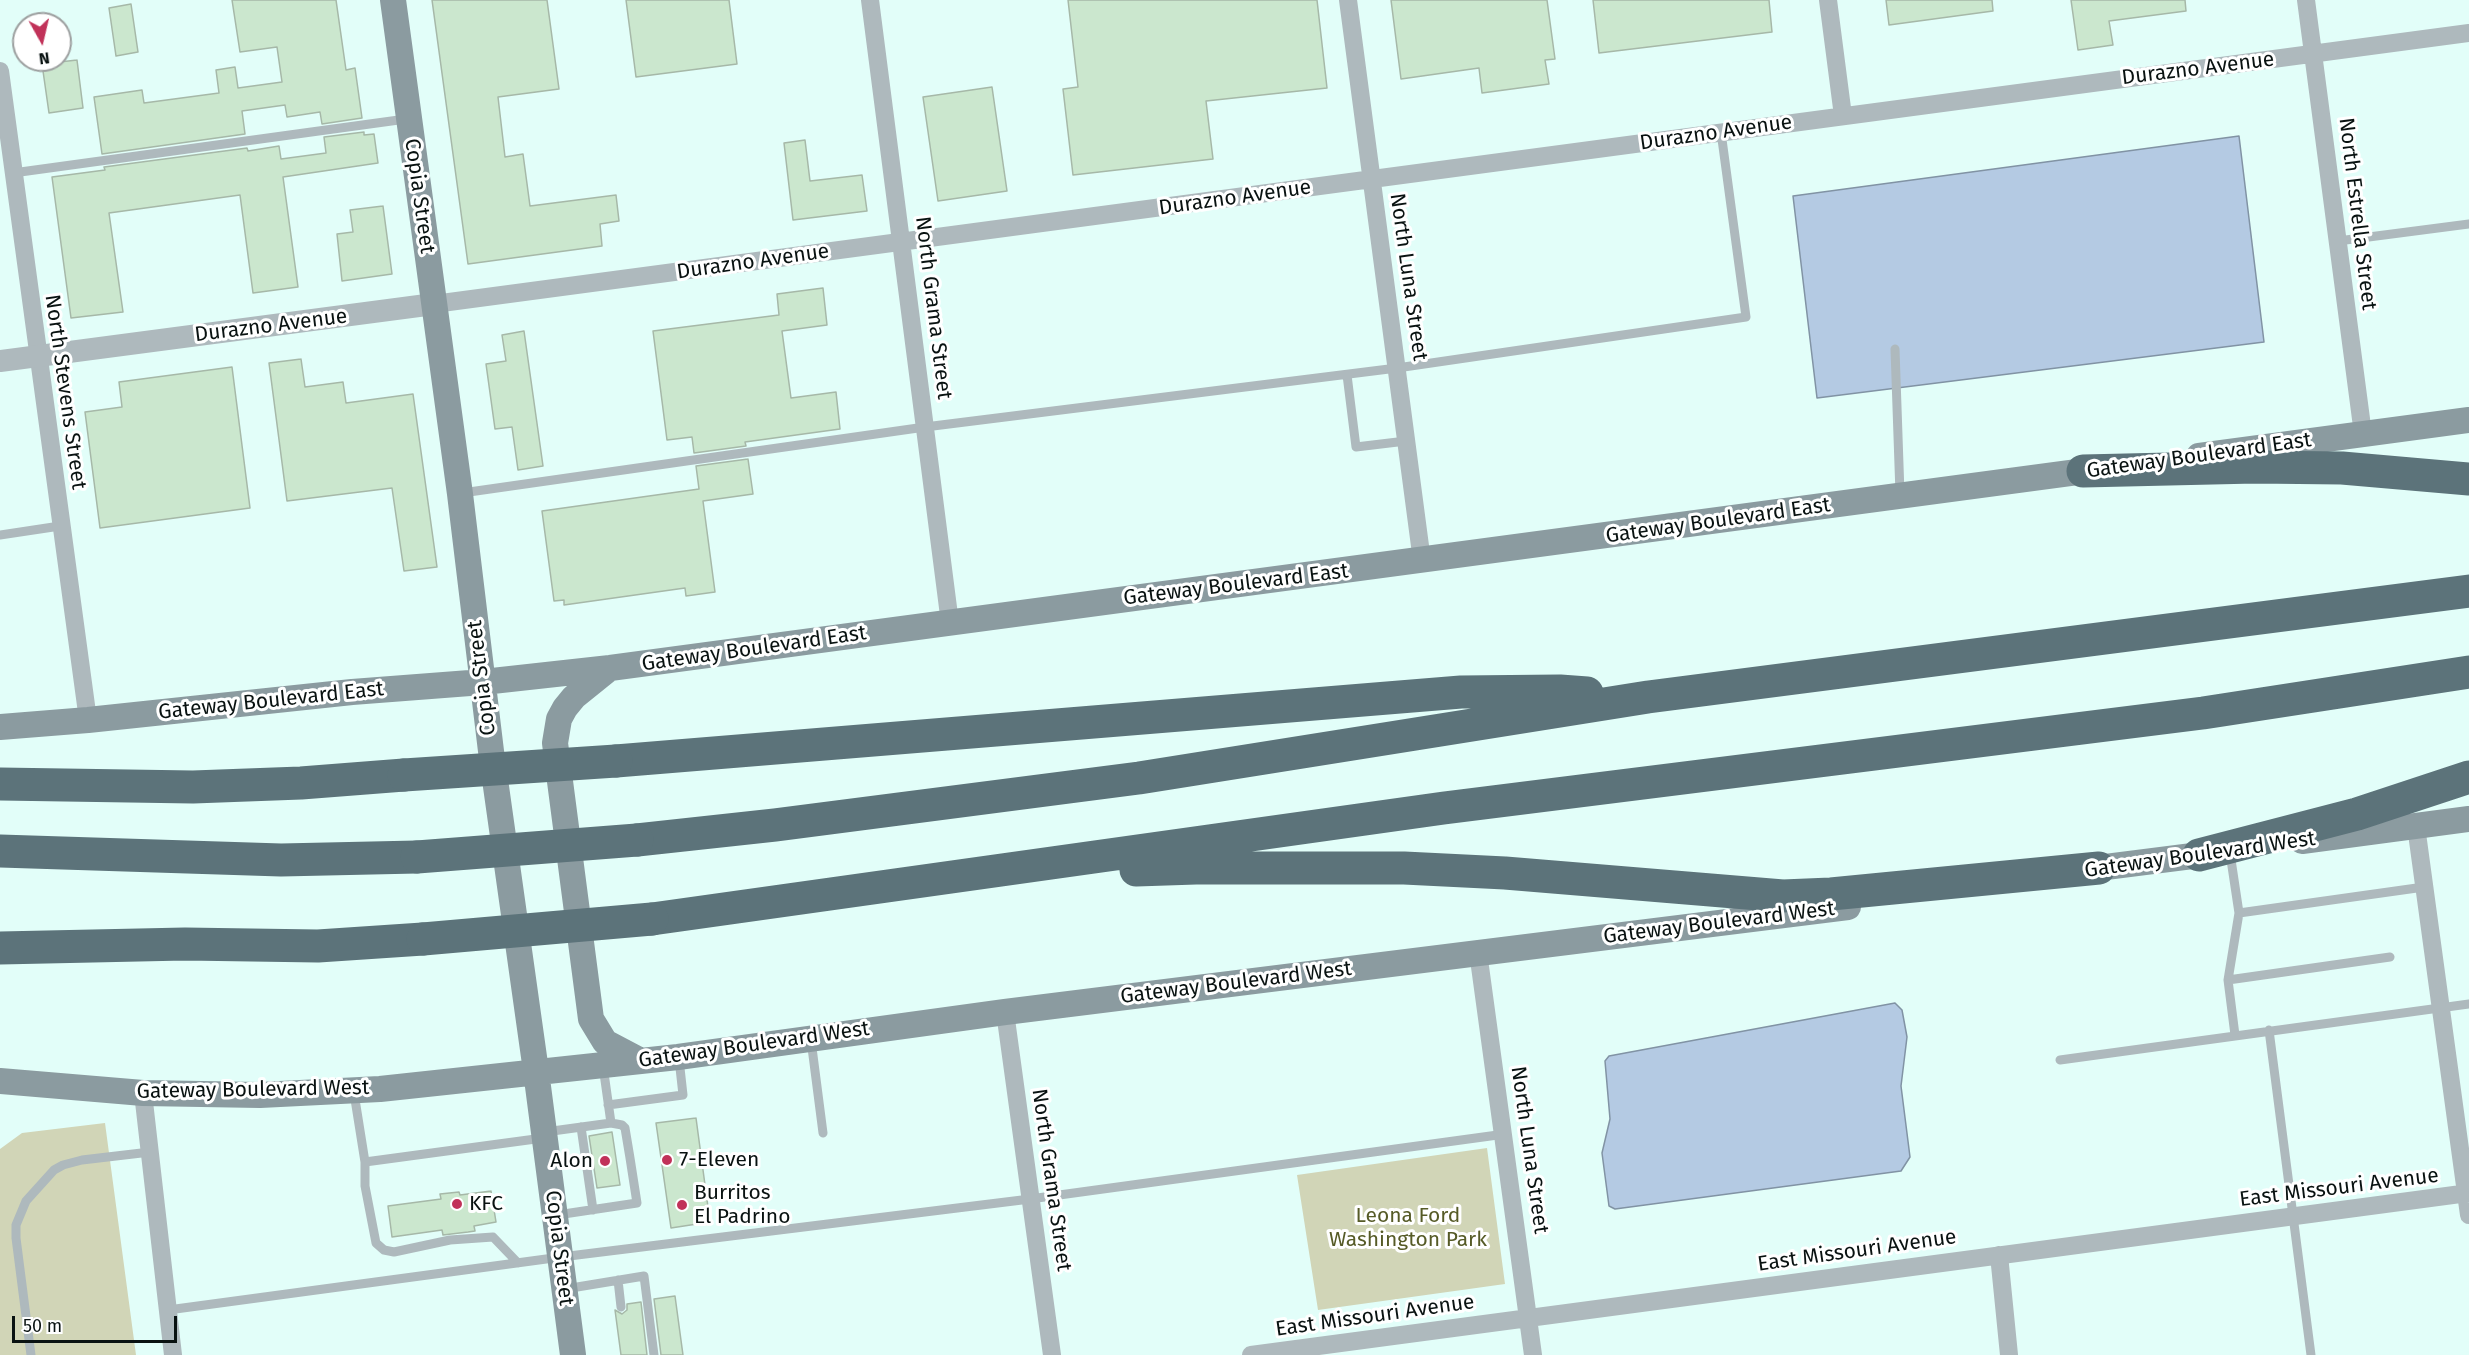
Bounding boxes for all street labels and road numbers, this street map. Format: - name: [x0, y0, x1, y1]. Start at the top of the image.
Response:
- street label: Durazno Avenue: [2120, 47, 2276, 91]
- street label: Durazno Avenue: [1638, 110, 1794, 156]
- street label: North Estrella Street: [2333, 116, 2381, 312]
- street label: Copia Street: [398, 137, 440, 255]
- street label: Durazno Avenue: [1157, 175, 1313, 221]
- street label: North Luna Street: [1384, 192, 1432, 362]
- street label: North Grama Street: [909, 215, 957, 401]
- street label: Durazno Avenue: [675, 239, 831, 285]
- street label: North Stevens Street: [39, 293, 91, 491]
- street label: Durazno Avenue: [193, 304, 349, 348]
- street label: Gateway Boulevard East: [2085, 428, 2313, 484]
- street label: Gateway Boulevard East: [1604, 493, 1832, 549]
- street label: Gateway Boulevard East: [1122, 559, 1350, 611]
- street label: Copia Street: [462, 619, 502, 737]
- street label: Gateway Boulevard East: [640, 621, 868, 677]
- street label: Gateway Boulevard East: [157, 677, 385, 725]
- street label: Gateway Boulevard West: [2083, 826, 2317, 884]
- street label: Gateway Boulevard West: [1602, 896, 1836, 950]
- street label: Gateway Boulevard West: [1119, 956, 1353, 1010]
- street label: Gateway Boulevard West: [637, 1016, 871, 1074]
- street label: North Luna Street: [1505, 1065, 1553, 1235]
- street label: Gateway Boulevard West: [136, 1075, 370, 1105]
- street label: North Grama Street: [1026, 1087, 1076, 1273]
- street label: East Missouri Avenue: [2238, 1163, 2440, 1213]
- street label: Copia Street: [539, 1189, 579, 1307]
- street label: East Missouri Avenue: [1756, 1225, 1958, 1277]
- street label: East Missouri Avenue: [1274, 1290, 1476, 1342]

